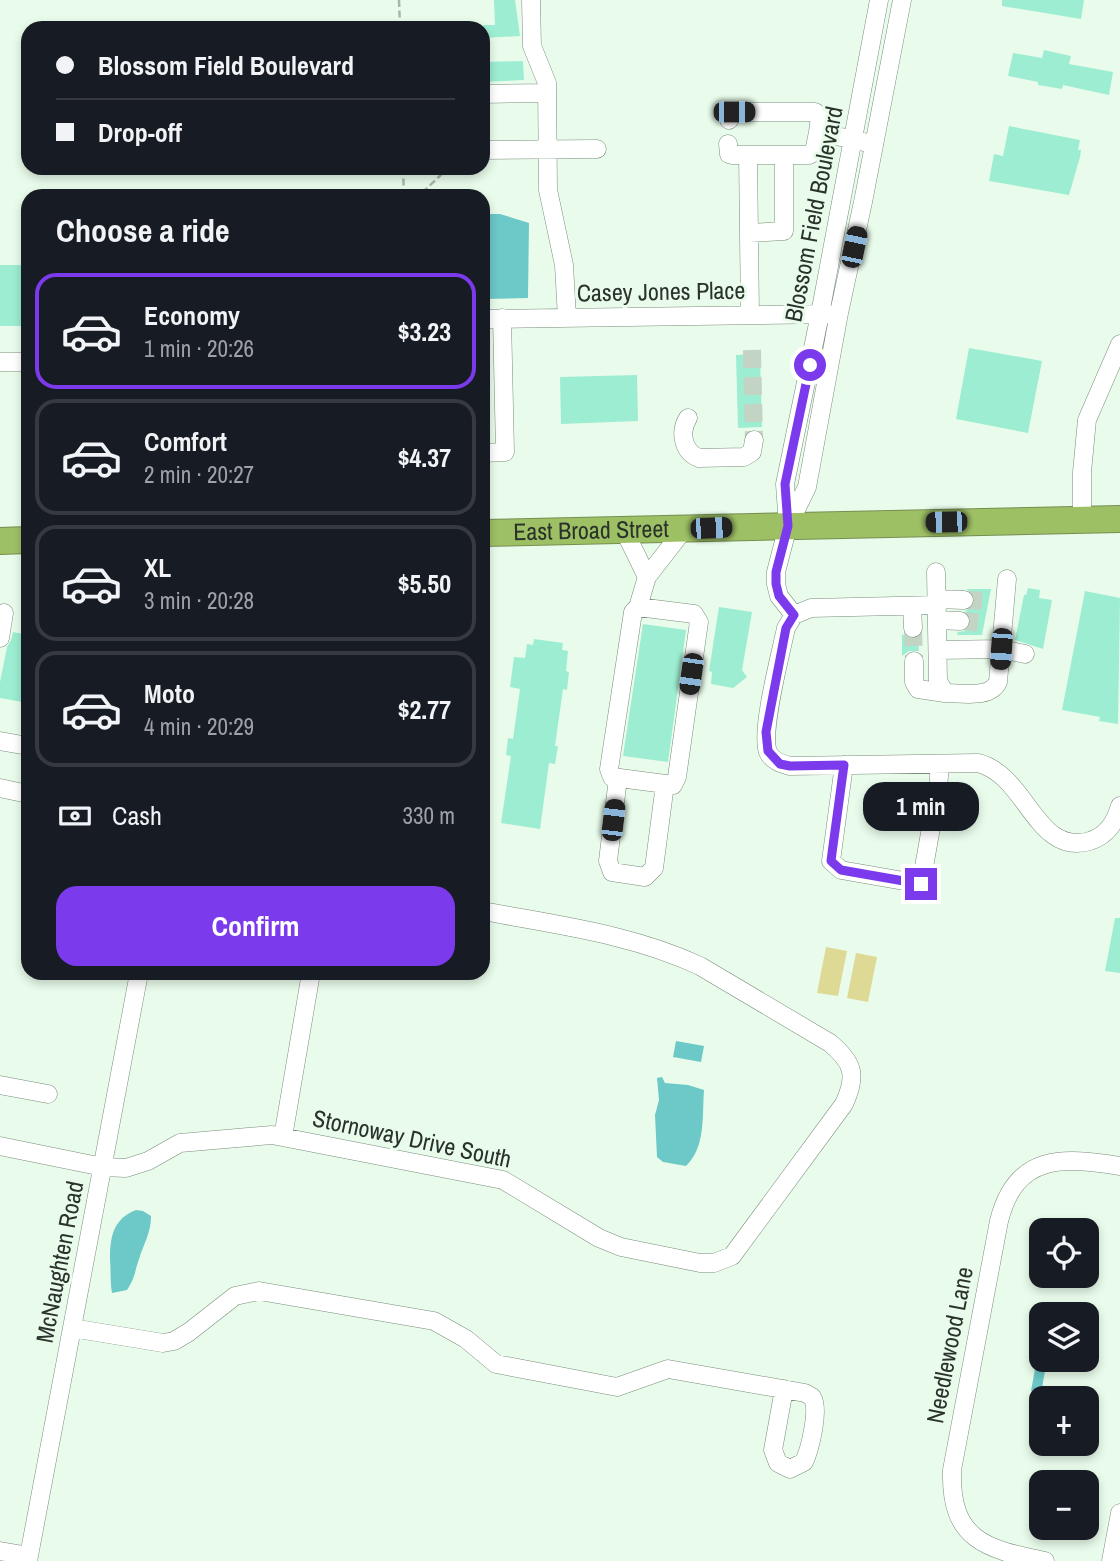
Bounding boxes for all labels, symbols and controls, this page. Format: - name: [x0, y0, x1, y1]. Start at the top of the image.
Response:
- text: Blossom Field Boulevard: [98, 48, 354, 83]
- car: [714, 102, 756, 123]
- street label: Blossom Field Boulevard: [776, 103, 850, 324]
- text: Drop-off: [98, 115, 182, 150]
- text: Choose a ride: [56, 209, 230, 252]
- car: [840, 224, 869, 270]
- street label: Casey Jones Place: [576, 274, 745, 308]
- text: Economy: [144, 298, 240, 333]
- icon: car: [60, 300, 123, 363]
- text: $3.23: [398, 314, 451, 349]
- text: 1 min · 20:26: [144, 333, 254, 364]
- route start: [794, 349, 826, 381]
- text: Comfort: [144, 424, 227, 459]
- icon: car: [60, 426, 123, 489]
- text: $4.37: [398, 440, 451, 475]
- text: 2 min · 20:27: [144, 459, 254, 490]
- car: [925, 511, 968, 533]
- street label: East Broad Street: [513, 512, 670, 547]
- car: [690, 517, 733, 539]
- text: XL: [144, 550, 171, 585]
- icon: car: [60, 552, 123, 615]
- text: $5.50: [398, 566, 451, 601]
- text: 3 min · 20:28: [144, 585, 254, 616]
- car: [990, 627, 1013, 671]
- car: [678, 652, 705, 696]
- text: Moto: [144, 676, 195, 711]
- icon: car: [60, 678, 123, 741]
- text: $2.77: [398, 692, 451, 727]
- text: 4 min · 20:29: [144, 711, 254, 742]
- callout: 1 min: [863, 782, 979, 832]
- text: 1 min: [896, 791, 946, 822]
- icon: cash: [56, 797, 94, 835]
- text: Cash: [112, 798, 162, 833]
- car: [601, 798, 626, 842]
- text: 330 m: [403, 800, 455, 831]
- route end: [905, 868, 937, 900]
- button: Confirm: [56, 886, 455, 966]
- street label: Stornoway Drive South: [310, 1101, 515, 1175]
- street label: McNaughten Road: [28, 1178, 90, 1345]
- map controls: [1029, 1218, 1099, 1540]
- button: locate: [1029, 1218, 1099, 1288]
- street label: Needlewood Lane: [918, 1264, 980, 1426]
- button: layers: [1029, 1302, 1099, 1372]
- button: +: [1029, 1386, 1099, 1456]
- button: −: [1029, 1470, 1099, 1540]

